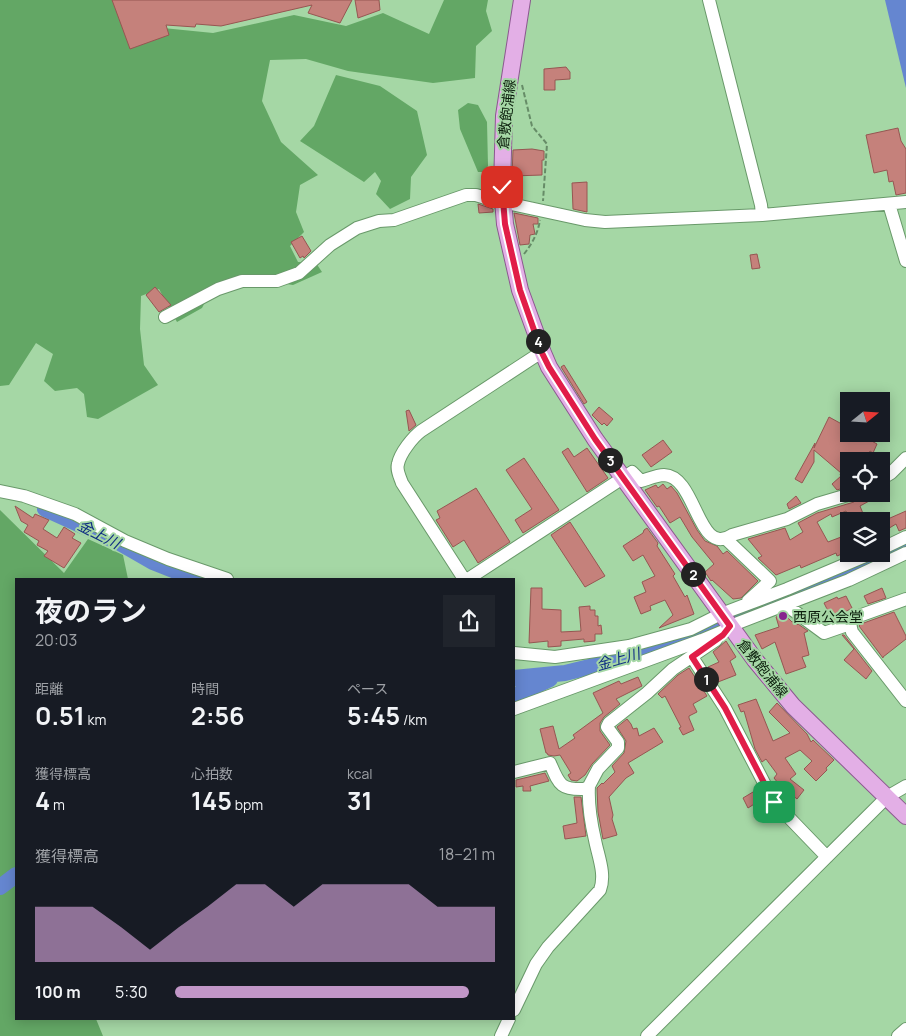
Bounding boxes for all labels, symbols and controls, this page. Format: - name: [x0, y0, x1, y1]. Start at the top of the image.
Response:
- street label: 倉敷飽浦線: [493, 78, 519, 150]
- pin: [481, 166, 523, 208]
- icon: check: [488, 173, 516, 201]
- pin: 4: [526, 328, 550, 354]
- text: 4: [534, 332, 543, 351]
- north arrow: [840, 392, 890, 442]
- map controls: [840, 392, 890, 562]
- pin: 3: [598, 448, 622, 472]
- text: 3: [606, 451, 615, 470]
- button: locate: [840, 452, 890, 502]
- button: layers: [840, 512, 890, 562]
- water label: 金上川: [74, 514, 126, 554]
- pin: 2: [680, 562, 706, 586]
- text: 2: [689, 565, 698, 584]
- text: 夜のラン: [35, 591, 147, 629]
- button: share: [443, 595, 495, 647]
- place label: 西原公会堂: [793, 607, 863, 626]
- marker: 西原公会堂: [777, 610, 789, 622]
- text: 20:03: [35, 629, 77, 651]
- street label: 倉敷飽浦線: [734, 635, 792, 701]
- water label: 金上川: [593, 642, 644, 675]
- pin: 1: [694, 666, 718, 692]
- text: 1: [703, 670, 710, 689]
- text: 距離: [35, 679, 63, 698]
- text: 時間: [191, 679, 219, 698]
- text: ペース: [347, 679, 388, 698]
- text: 0.51: [35, 698, 85, 733]
- text: 2:56: [191, 698, 245, 733]
- text: 5:45: [347, 698, 400, 733]
- text: km: [85, 710, 106, 729]
- text: /km: [400, 710, 427, 729]
- text: 獲得標高: [35, 764, 91, 783]
- text: 心拍数: [191, 764, 233, 783]
- text: kcal: [347, 764, 373, 783]
- pin: [753, 781, 795, 823]
- text: 4: [35, 783, 50, 818]
- text: 145: [191, 783, 232, 818]
- text: 31: [347, 783, 373, 818]
- icon: arrive: [760, 788, 788, 816]
- text: m: [50, 795, 65, 814]
- text: bpm: [232, 795, 263, 814]
- text: 18–21 m: [439, 843, 495, 865]
- text: 獲得標高: [35, 845, 99, 867]
- text: 100 m: [35, 981, 81, 1003]
- text: 5:30: [115, 981, 148, 1003]

